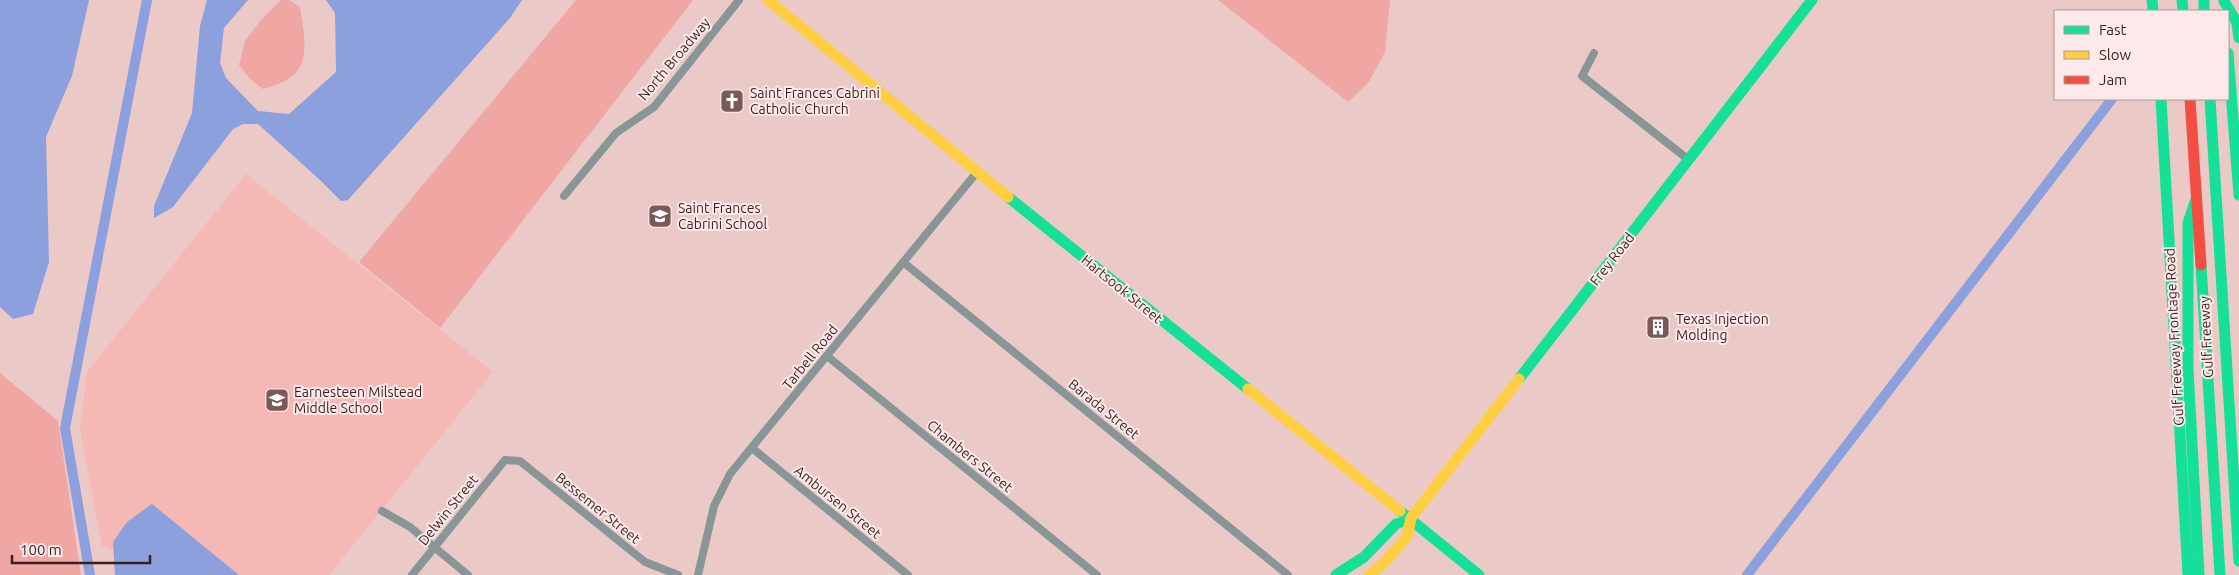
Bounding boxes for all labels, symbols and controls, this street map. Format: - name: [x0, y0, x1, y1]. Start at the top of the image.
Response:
- legend: [2054, 10, 2229, 100]
- street label: North Broadway: [635, 14, 713, 103]
- text: Fast: [2099, 21, 2127, 38]
- text: Slow: [2099, 46, 2132, 63]
- text: Jam: [2099, 71, 2127, 88]
- place label: Saint Frances Cabrini Catholic Church: [750, 85, 880, 117]
- church icon: Saint Frances Cabrini Catholic Church: [719, 88, 745, 114]
- place label: Saint Frances Cabrini School: [678, 200, 768, 232]
- school or university icon: Saint Frances Cabrini School: [647, 203, 673, 229]
- street label: Frey Road: [1586, 229, 1638, 289]
- street label: Gulf Freeway Frontage Road: [2161, 248, 2187, 426]
- street label: Hartsook Street: [1078, 251, 1166, 327]
- street label: Gulf Freeway: [2196, 295, 2216, 378]
- place label: Texas Injection Molding: [1676, 311, 1769, 343]
- building icon: Texas Injection Molding: [1645, 314, 1671, 340]
- street label: Tarbell Road: [779, 321, 841, 393]
- street label: Barada Street: [1065, 376, 1143, 443]
- place label: Earnesteen Milstead Middle School: [294, 384, 422, 416]
- school or university icon: Earnesteen Milstead Middle School: [264, 387, 290, 413]
- street label: Chambers Street: [924, 417, 1016, 496]
- street label: Ambursen Street: [791, 462, 885, 542]
- street label: Bessemer Street: [553, 469, 644, 547]
- street label: Delwin Street: [415, 471, 482, 548]
- scale bar: [12, 532, 150, 564]
- text: 100 m: [20, 541, 62, 558]

